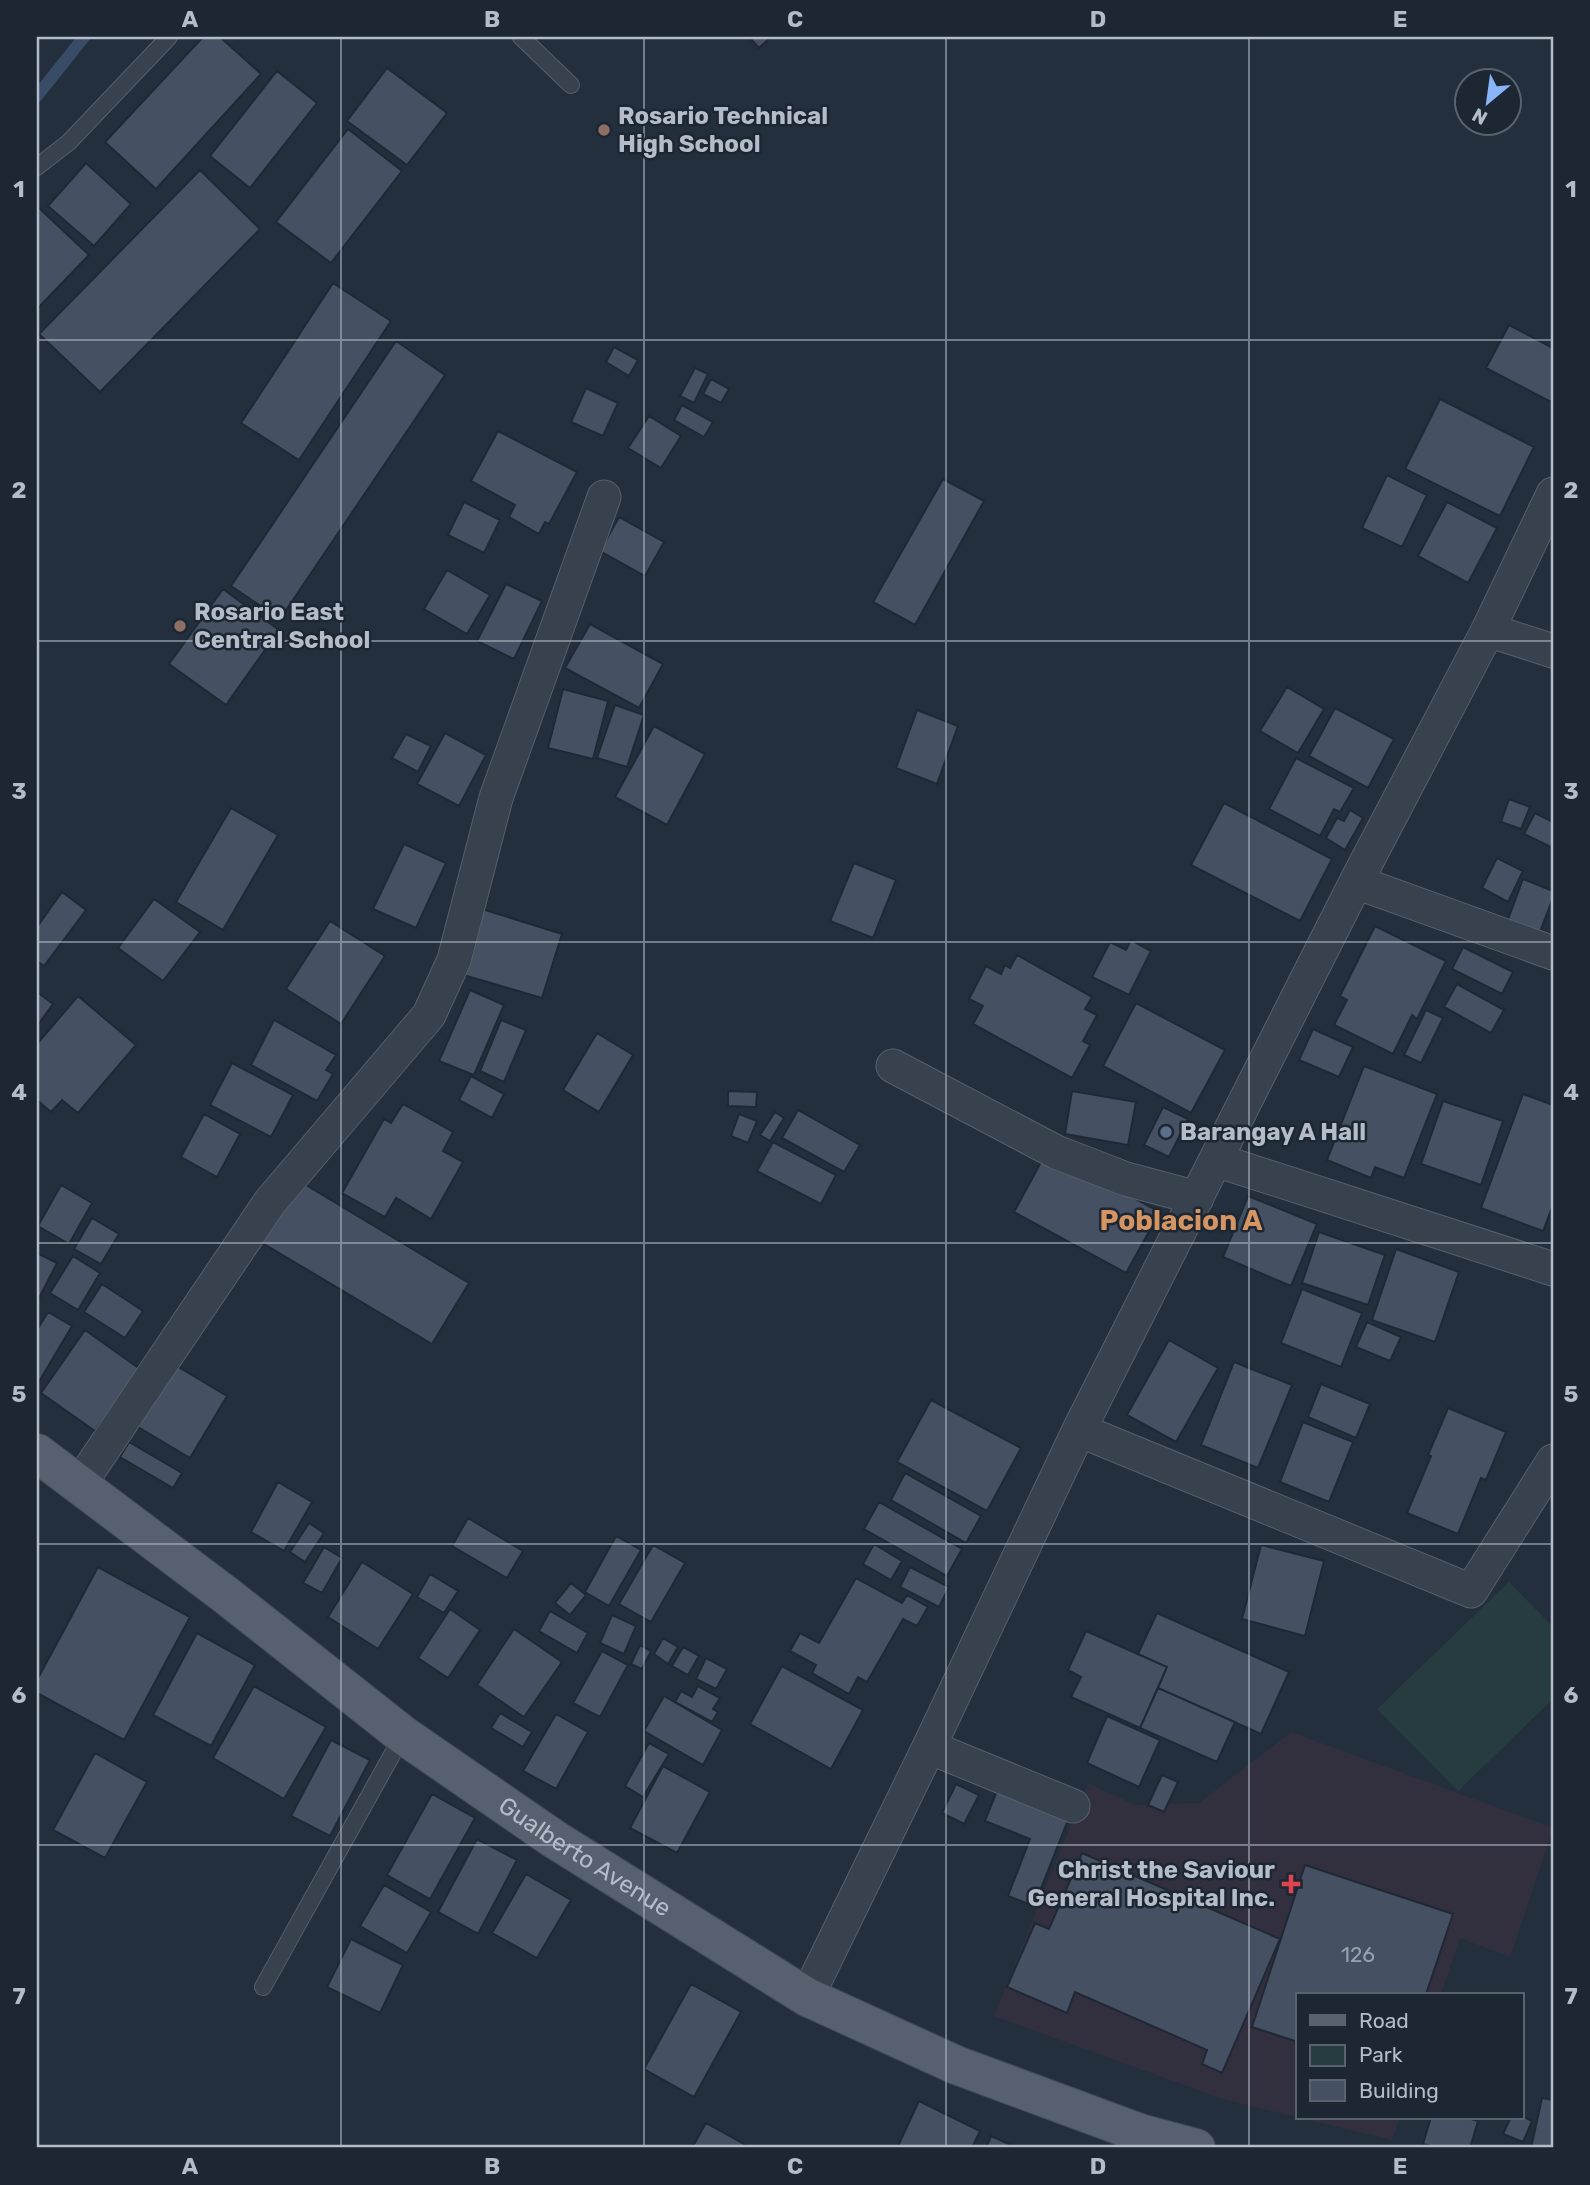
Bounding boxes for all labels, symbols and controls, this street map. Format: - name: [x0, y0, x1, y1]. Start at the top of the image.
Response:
- text: A: [182, 5, 199, 33]
- text: B: [484, 5, 500, 33]
- text: C: [787, 5, 803, 33]
- text: D: [1090, 5, 1106, 33]
- text: E: [1393, 5, 1407, 33]
- north arrow: [1454, 66, 1524, 136]
- place label: Rosario Technical High School: [618, 102, 828, 158]
- text: N: [1468, 103, 1492, 130]
- marker: Rosario Technical High School: [596, 122, 612, 138]
- text: 1: [13, 175, 25, 203]
- text: 1: [1565, 175, 1577, 203]
- text: 2: [12, 476, 26, 504]
- text: 2: [1564, 476, 1578, 504]
- place label: Rosario East Central School: [194, 598, 370, 654]
- marker: Rosario East Central School: [172, 618, 188, 634]
- text: 3: [11, 777, 27, 805]
- text: 3: [1563, 777, 1579, 805]
- text: 4: [11, 1078, 27, 1106]
- text: 4: [1563, 1078, 1579, 1106]
- place label: Barangay A Hall: [1180, 1118, 1366, 1146]
- marker: Barangay A Hall: [1158, 1124, 1174, 1140]
- district label: Poblacion A: [1099, 1204, 1263, 1237]
- text: 5: [12, 1380, 27, 1408]
- text: 5: [1564, 1380, 1579, 1408]
- text: 6: [12, 1681, 27, 1709]
- text: 6: [1564, 1681, 1579, 1709]
- street label: Gualberto Avenue: [493, 1791, 676, 1923]
- place label: Christ the Saviour General Hospital Inc.: [1028, 1856, 1275, 1912]
- marker: Christ the Saviour General Hospital Inc.: [1281, 1874, 1301, 1894]
- house number: 126: [1341, 1942, 1375, 1967]
- text: 7: [12, 1982, 26, 2010]
- text: 7: [1564, 1982, 1578, 2010]
- legend: [1296, 1993, 1524, 2118]
- text: Road: [1359, 2008, 1409, 2033]
- text: Park: [1359, 2042, 1403, 2067]
- text: Building: [1359, 2078, 1439, 2103]
- text: A: [182, 2152, 199, 2180]
- text: B: [484, 2152, 500, 2180]
- text: C: [787, 2152, 803, 2180]
- text: D: [1090, 2152, 1106, 2180]
- text: E: [1393, 2152, 1407, 2180]

